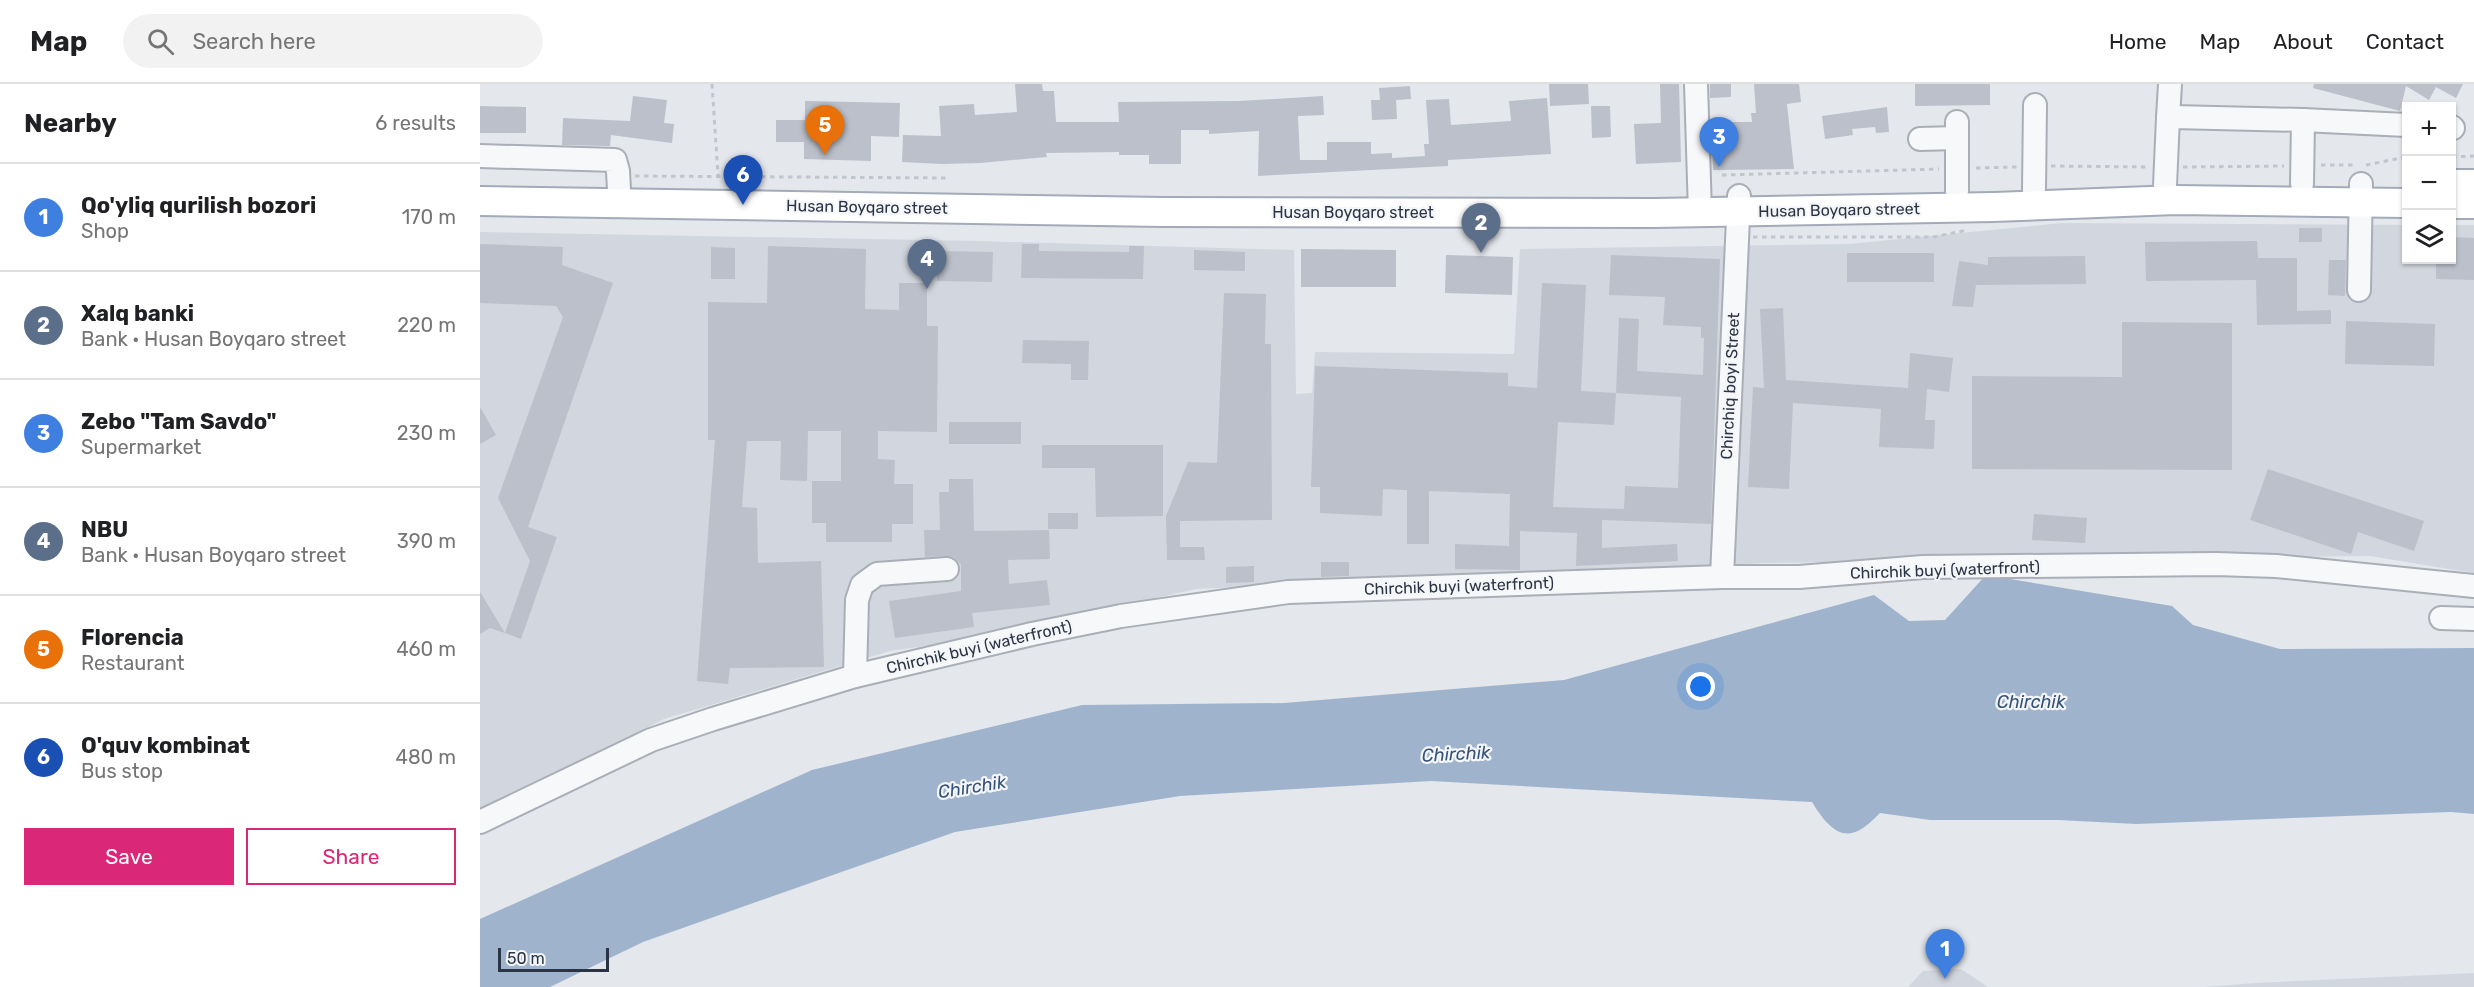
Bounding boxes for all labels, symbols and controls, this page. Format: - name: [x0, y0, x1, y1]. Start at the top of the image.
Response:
- search box: [123, 14, 543, 68]
- text: Map: [30, 25, 87, 58]
- icon: search: [144, 25, 177, 58]
- text: Search here: [192, 28, 316, 55]
- text: Home: [2109, 29, 2166, 54]
- text: Map: [2199, 29, 2240, 54]
- text: About: [2273, 29, 2333, 54]
- text: Contact: [2366, 29, 2444, 54]
- map controls: [2402, 102, 2456, 264]
- button: +: [2402, 102, 2456, 156]
- pin: 5: [806, 106, 844, 155]
- text: Nearby: [24, 108, 117, 139]
- text: 6 results: [375, 111, 456, 135]
- pin: 3: [1700, 118, 1738, 167]
- pin: 6: [724, 156, 762, 205]
- button: −: [2402, 156, 2456, 210]
- text: Qo'yliq qurilish bozori: [81, 192, 316, 219]
- street label: Husan Boyqaro street: [786, 196, 948, 218]
- street label: Husan Boyqaro street: [1758, 199, 1920, 221]
- street label: Husan Boyqaro street: [1272, 203, 1434, 222]
- pin: 2: [1462, 204, 1500, 253]
- text: 1: [39, 205, 48, 229]
- text: 170 m: [402, 205, 456, 229]
- button: layers: [2402, 210, 2456, 264]
- text: Shop: [81, 219, 129, 243]
- pin: 4: [908, 240, 946, 289]
- text: Xalq banki: [81, 300, 194, 327]
- street label: Chirchiq boyi Street: [1717, 312, 1743, 460]
- text: 2: [37, 313, 50, 337]
- text: 220 m: [397, 313, 456, 337]
- text: Bank · Husan Boyqaro street: [81, 327, 346, 351]
- text: Zebo "Tam Savdo": [81, 408, 277, 435]
- text: 3: [37, 421, 50, 445]
- text: 230 m: [397, 421, 456, 445]
- text: Supermarket: [81, 435, 201, 459]
- text: NBU: [81, 516, 128, 543]
- text: 4: [37, 529, 50, 553]
- text: 390 m: [397, 529, 456, 553]
- text: Bank · Husan Boyqaro street: [81, 543, 346, 567]
- street label: Chirchik buyi (waterfront): [1850, 557, 2040, 583]
- street label: Chirchik buyi (waterfront): [1364, 573, 1554, 599]
- street label: Chirchik buyi (waterfront): [884, 616, 1074, 678]
- text: Florencia: [81, 624, 184, 651]
- text: 5: [37, 637, 50, 661]
- text: 460 m: [396, 637, 456, 661]
- text: Restaurant: [81, 651, 185, 675]
- your location: [1686, 672, 1715, 701]
- water label: Chirchik: [1997, 691, 2066, 713]
- text: O'quv kombinat: [81, 732, 250, 759]
- water label: Chirchik: [1421, 741, 1492, 767]
- text: 6: [37, 745, 50, 769]
- text: 480 m: [395, 745, 456, 769]
- text: Bus stop: [81, 759, 163, 783]
- water label: Chirchik: [936, 771, 1008, 803]
- button: Save: [24, 828, 234, 885]
- button: Share: [246, 828, 456, 885]
- pin: 1: [1926, 930, 1964, 979]
- scale bar: [498, 945, 609, 972]
- text: 50 m: [507, 949, 545, 968]

